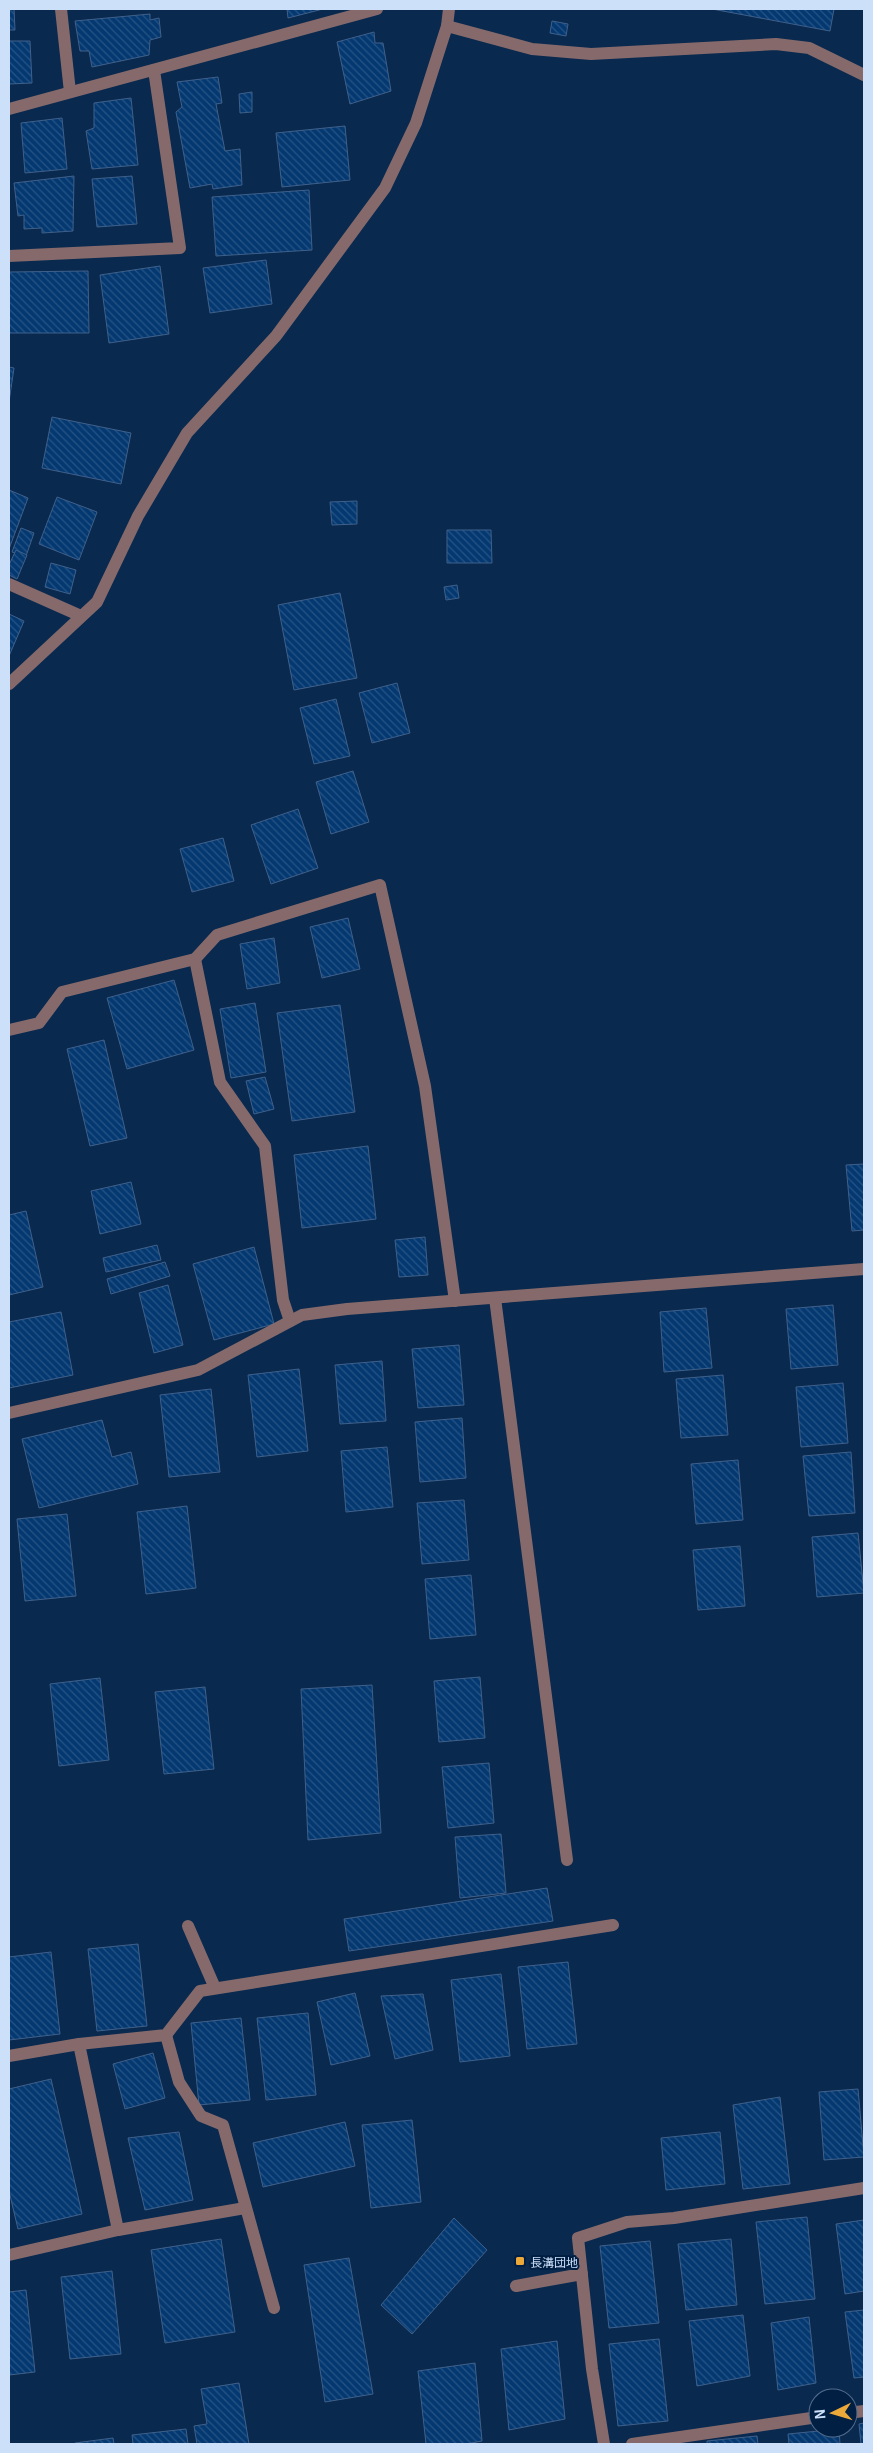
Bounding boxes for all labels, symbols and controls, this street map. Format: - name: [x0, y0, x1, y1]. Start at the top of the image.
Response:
- place label: 長溝団地: [530, 2253, 578, 2270]
- marker: 長溝団地: [514, 2255, 526, 2267]
- north arrow: [808, 2388, 858, 2438]
- text: N: [809, 2408, 829, 2420]

